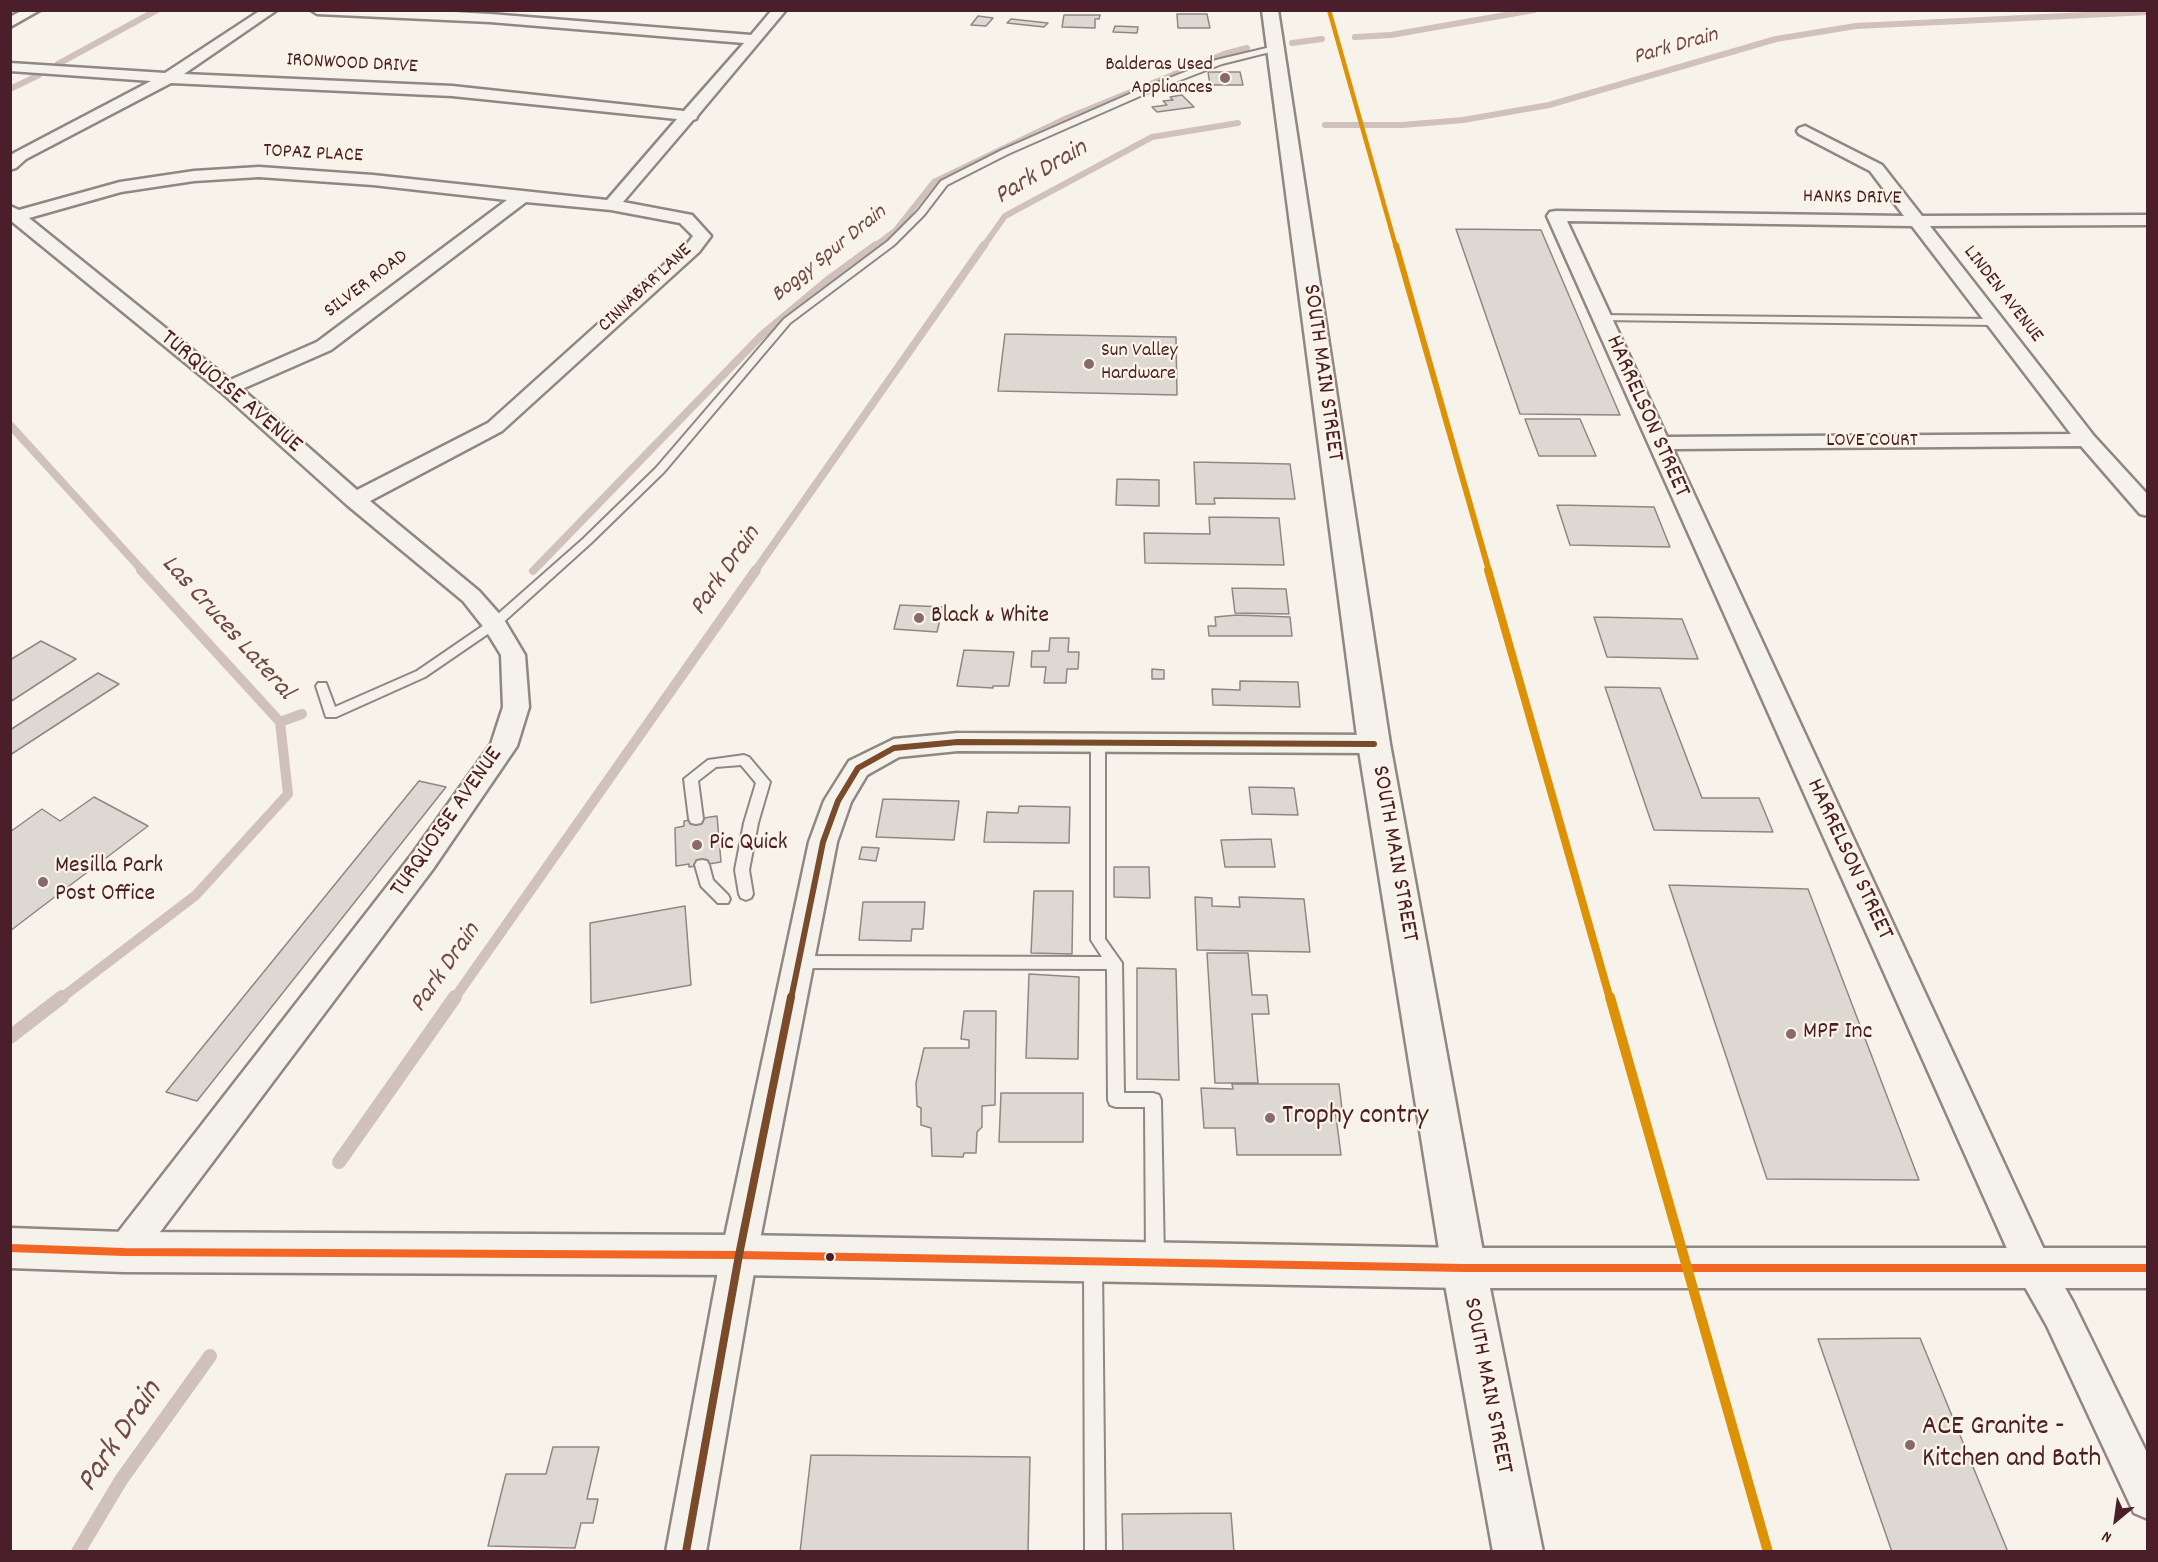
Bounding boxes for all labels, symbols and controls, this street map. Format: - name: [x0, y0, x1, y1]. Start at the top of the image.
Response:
- water label: Park Drain: [1631, 23, 1721, 73]
- street label: IRONWOOD DRIVE: [286, 50, 418, 80]
- place label: Balderas Used Appliances: [1105, 54, 1213, 101]
- marker: Balderas Used Appliances: [1218, 71, 1232, 85]
- water label: Park Drain: [990, 134, 1094, 214]
- street label: TOPAZ PLACE: [262, 140, 364, 170]
- street label: HANKS DRIVE: [1802, 186, 1902, 212]
- water label: Boggy Spur Drain: [767, 201, 893, 309]
- street label: CINNABAR LANE: [594, 239, 698, 339]
- street label: LINDEN AVENUE: [1957, 242, 2047, 348]
- street label: SILVER ROAD: [320, 246, 414, 324]
- street label: SOUTH MAIN STREET: [1294, 283, 1348, 463]
- street label: TURQUOISE AVENUE: [153, 325, 307, 461]
- street label: HARRELSON STREET: [1597, 331, 1695, 503]
- place label: Sun Valley Hardware: [1101, 340, 1178, 387]
- marker: Sun Valley Hardware: [1082, 357, 1096, 371]
- street label: LOVE COURT: [1826, 430, 1918, 454]
- water label: Park Drain: [685, 521, 769, 623]
- water label: Las Cruces Lateral: [153, 550, 299, 708]
- place label: Black & White: [931, 604, 1049, 632]
- marker: Black & White: [912, 611, 926, 625]
- street label: TURQUOISE AVENUE: [386, 742, 510, 904]
- street label: SOUTH MAIN STREET: [1363, 764, 1423, 944]
- street label: HARRELSON STREET: [1798, 775, 1898, 945]
- place label: Pic Quick: [709, 831, 788, 859]
- marker: Pic Quick: [690, 838, 704, 852]
- place label: Mesilla Park Post Office: [55, 854, 163, 910]
- marker: Mesilla Park Post Office: [36, 875, 50, 889]
- water label: Park Drain: [405, 918, 489, 1020]
- place label: MPF Inc: [1803, 1020, 1872, 1048]
- marker: MPF Inc: [1784, 1027, 1798, 1041]
- place label: Trophy contry: [1282, 1101, 1428, 1135]
- marker: Trophy contry: [1263, 1111, 1277, 1125]
- unlabelled marker: [824, 1251, 836, 1263]
- street label: SOUTH MAIN STREET: [1455, 1296, 1517, 1476]
- water label: Park Drain: [71, 1375, 173, 1501]
- place label: ACE Granite - Kitchen and Bath: [1922, 1412, 2101, 1478]
- marker: ACE Granite - Kitchen and Bath: [1903, 1438, 1917, 1452]
- north arrow: [2086, 1490, 2146, 1550]
- text: N: [2098, 1524, 2116, 1548]

